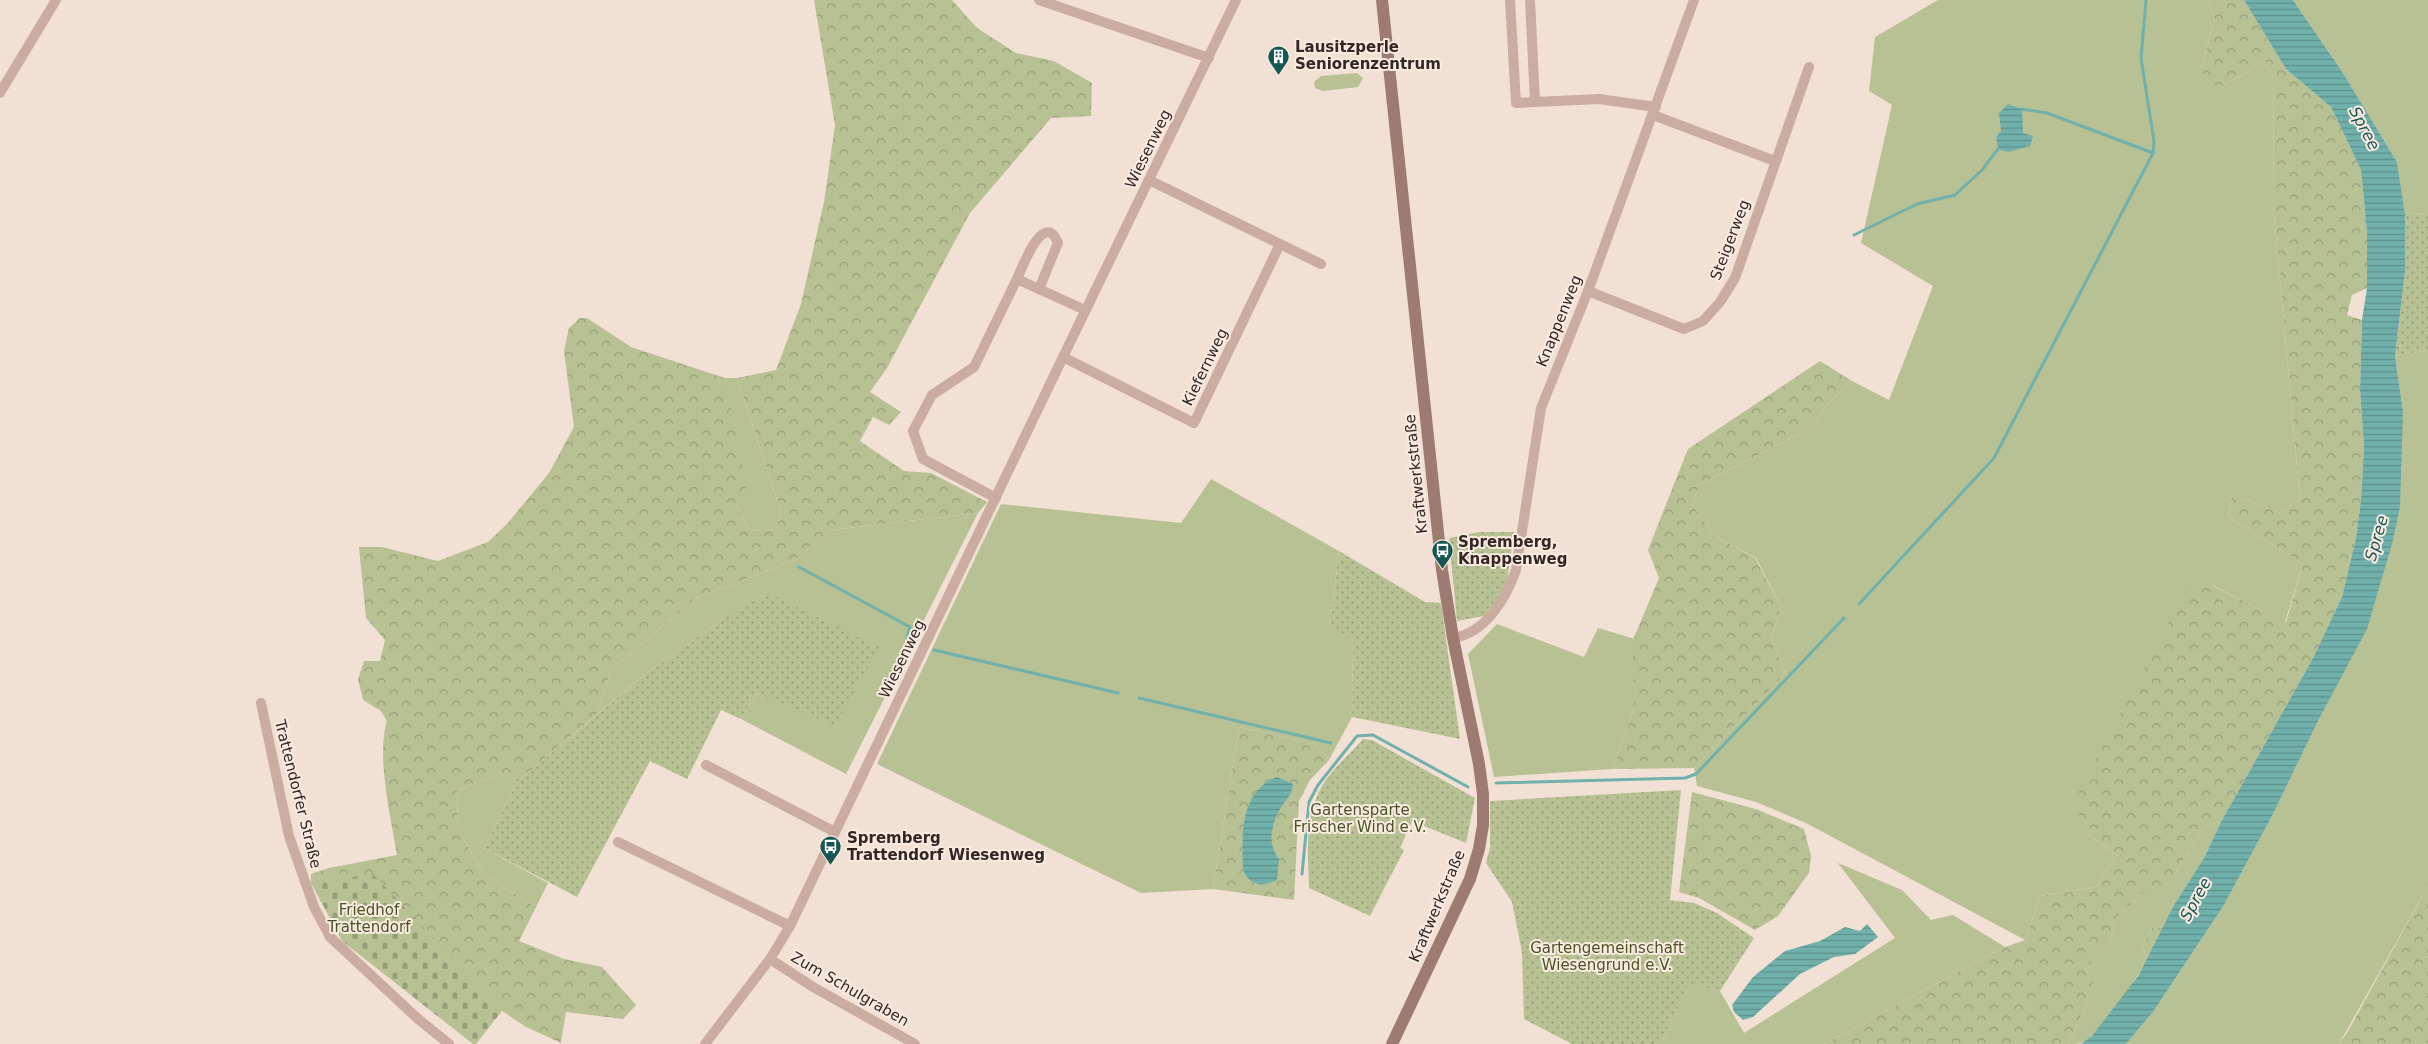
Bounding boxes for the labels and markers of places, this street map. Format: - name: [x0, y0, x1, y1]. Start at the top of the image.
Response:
- place label: Lausitzperle Seniorenzentrum: [1295, 38, 1441, 73]
- building icon: Lausitzperle Seniorenzentrum: [1267, 44, 1291, 75]
- place label: Spremberg, Knappenweg: [1458, 533, 1568, 568]
- bus stop icon: Spremberg, Knappenweg: [1430, 539, 1454, 570]
- place label: Spremberg Trattendorf Wiesenweg: [847, 829, 1045, 864]
- bus stop icon: Spremberg Trattendorf Wiesenweg: [819, 835, 843, 866]

